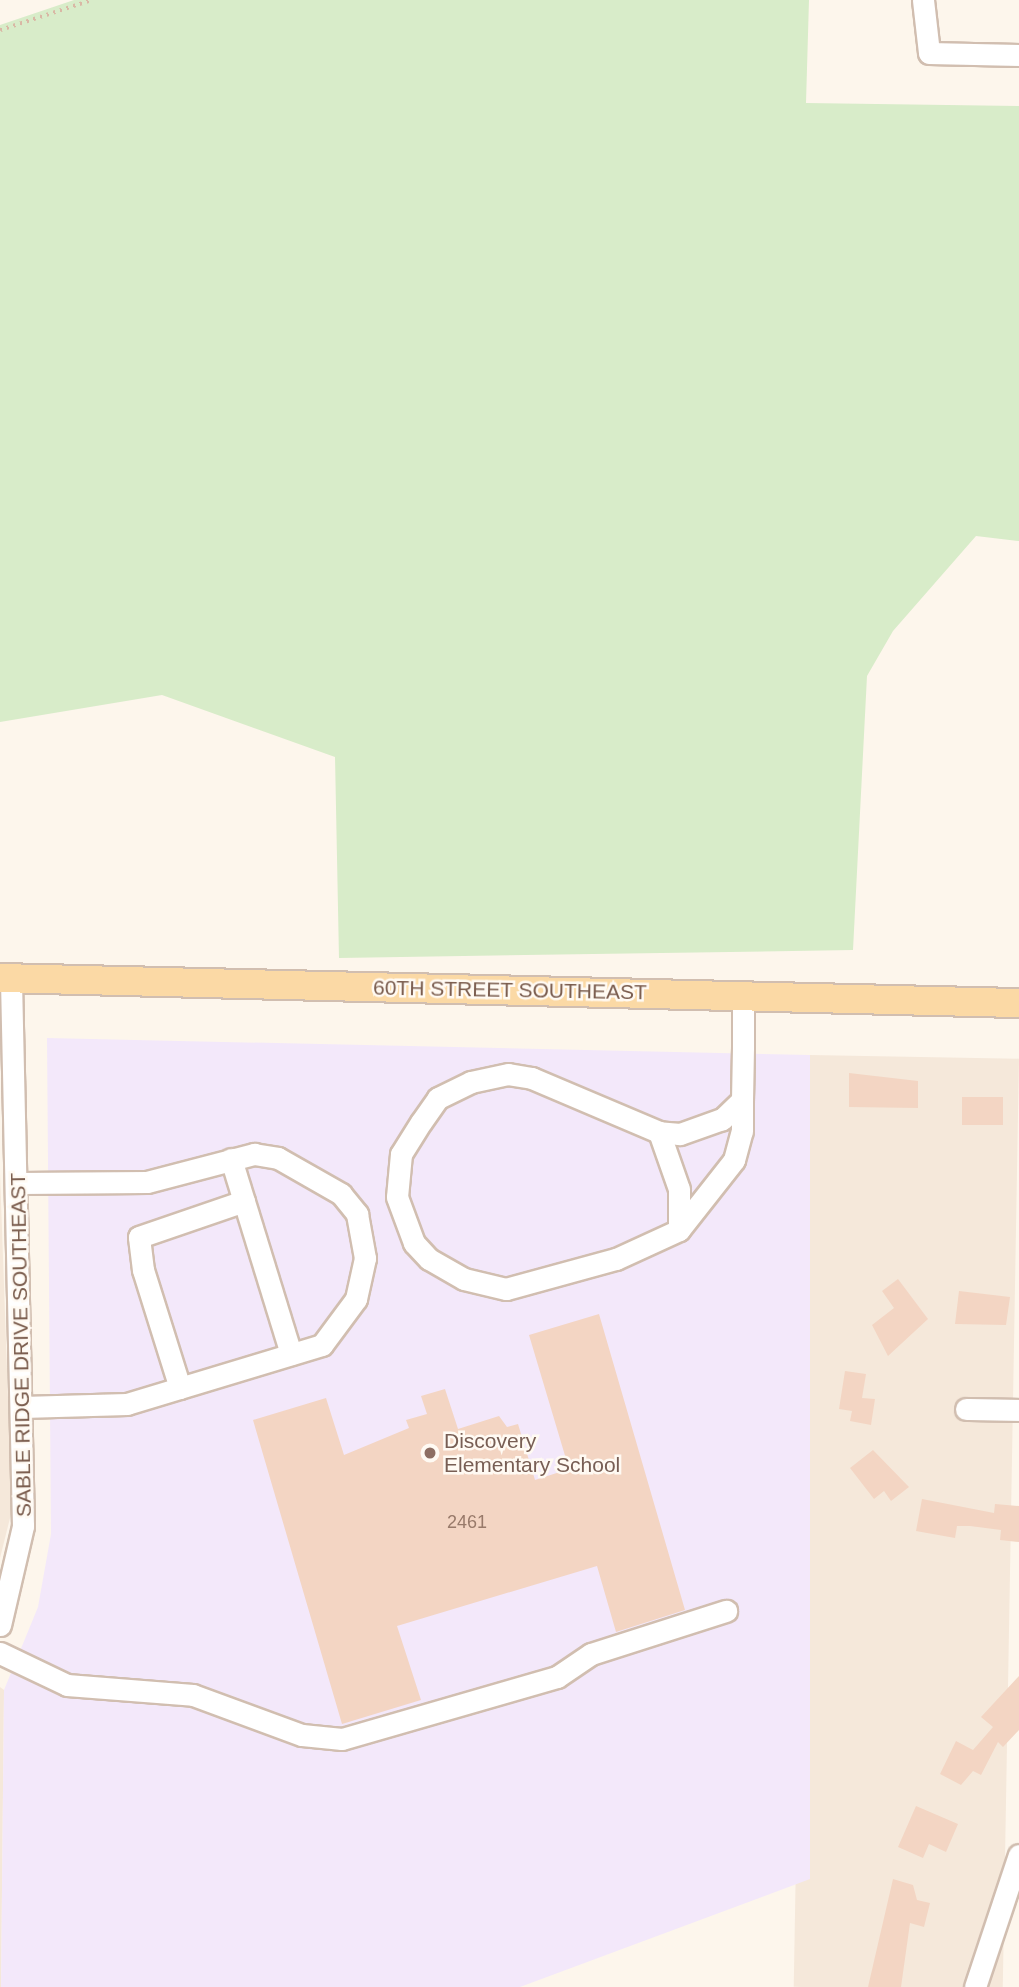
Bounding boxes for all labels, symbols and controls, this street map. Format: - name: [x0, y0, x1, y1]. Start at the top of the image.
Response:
- street label: 60TH STREET SOUTHEAST: [373, 975, 647, 1005]
- street label: SABLE RIDGE DRIVE SOUTHEAST: [5, 1173, 37, 1517]
- place label: Discovery Elementary School: [444, 1428, 620, 1478]
- marker: Discovery Elementary School: [422, 1445, 438, 1461]
- house number: 2461: [447, 1511, 487, 1533]

